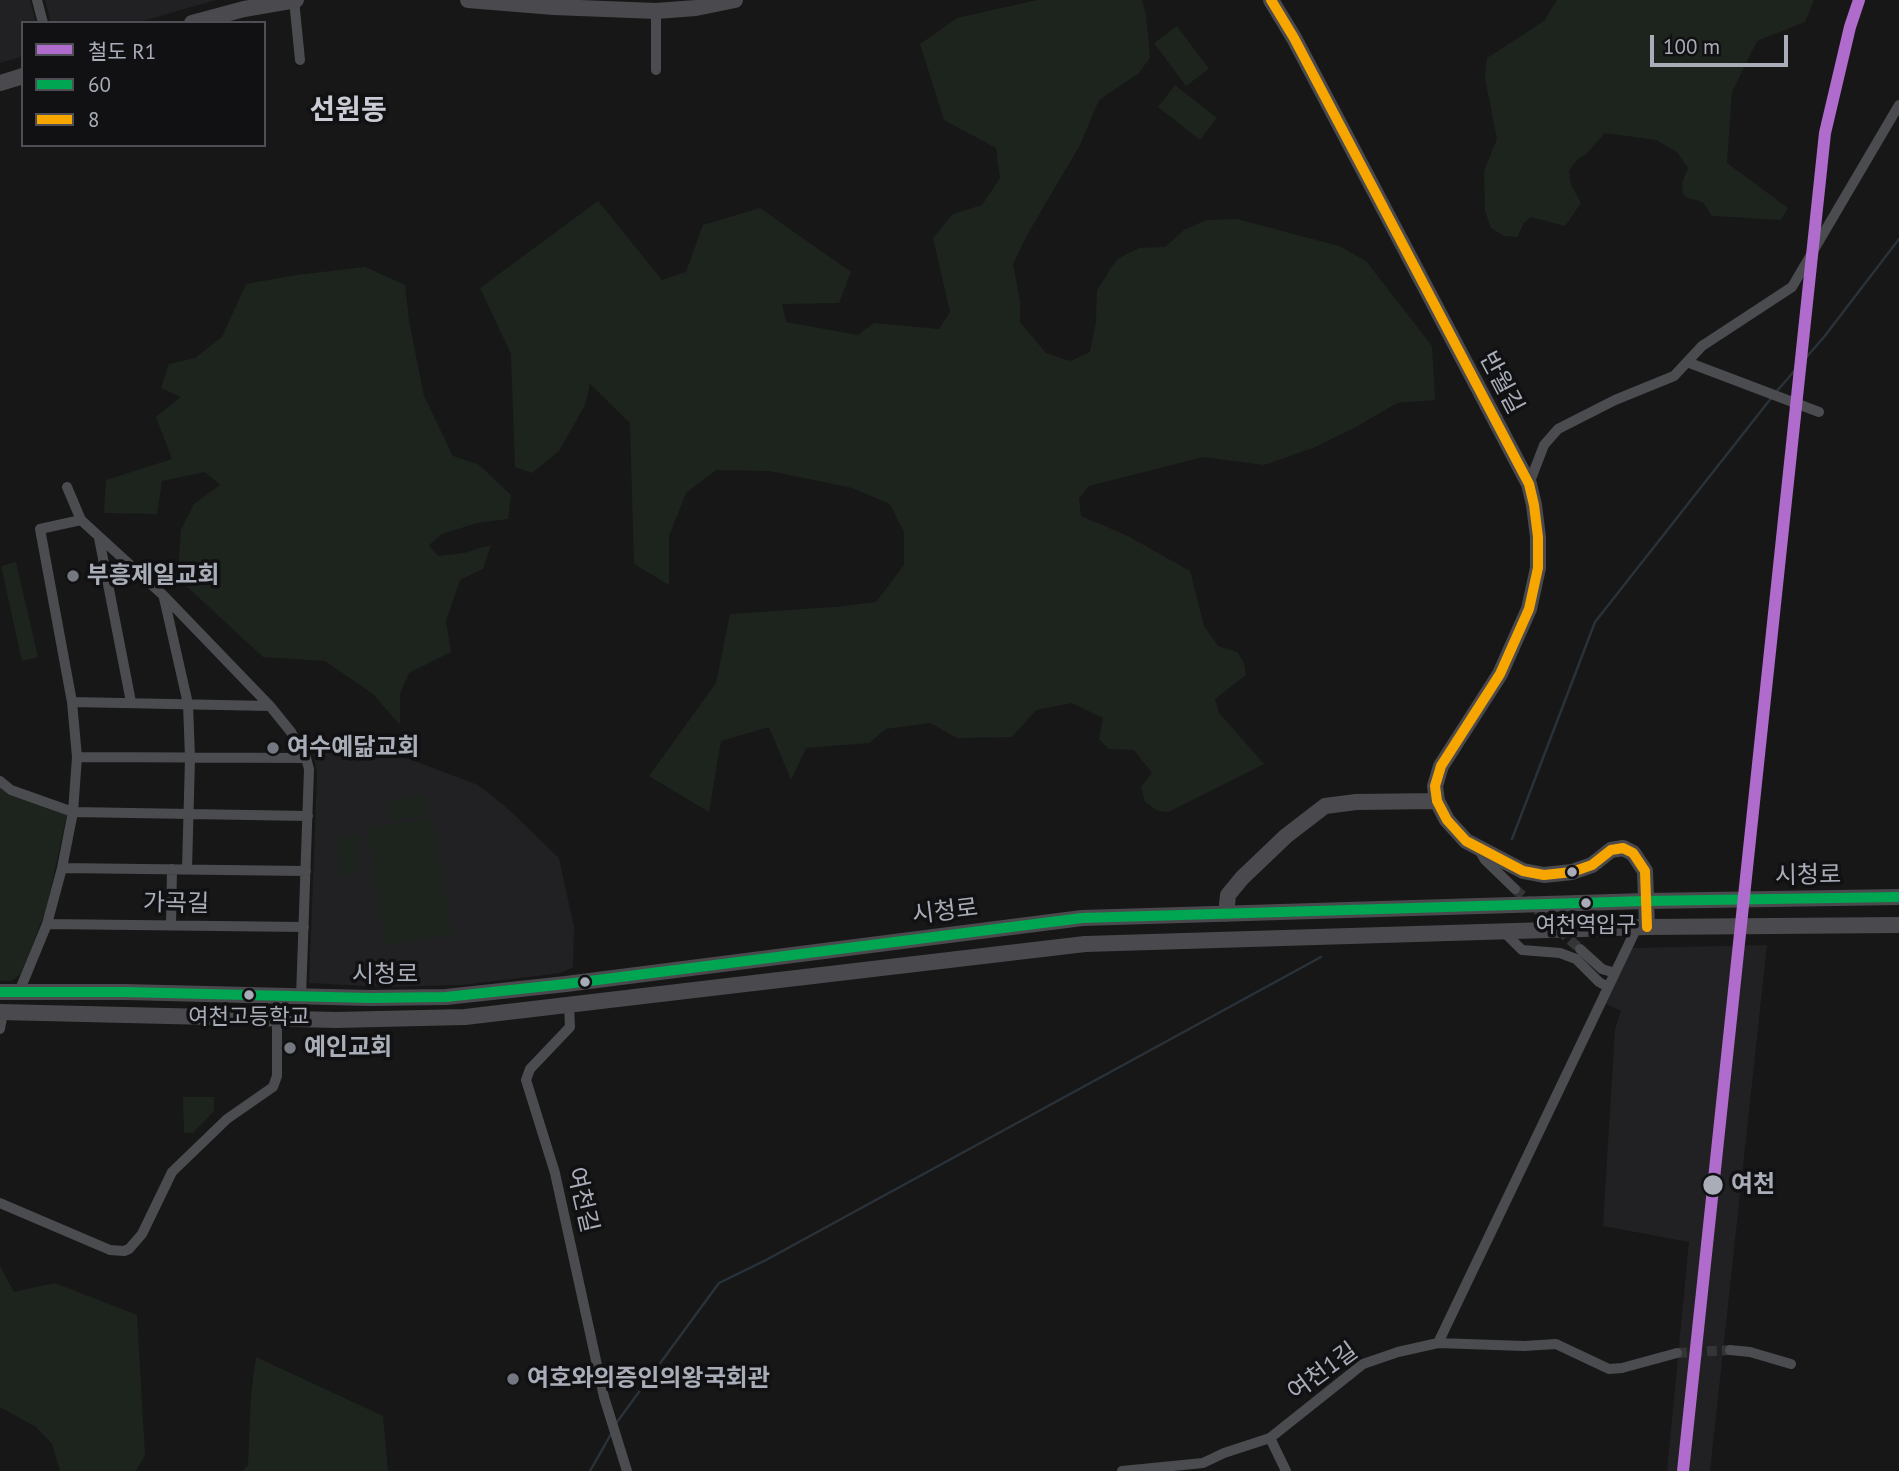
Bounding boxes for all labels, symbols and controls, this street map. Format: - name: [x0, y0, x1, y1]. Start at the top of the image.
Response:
- legend: [21, 21, 266, 147]
- scale bar: [1654, 21, 1792, 65]
- text: 100 m: [1663, 33, 1720, 60]
- text: 철도 R1: [88, 38, 156, 65]
- text: 60: [88, 71, 111, 98]
- district label: 선원동: [309, 94, 387, 128]
- text: 8: [88, 106, 99, 133]
- street label: 반월길: [1473, 347, 1529, 419]
- place label: 부흥제일교회: [87, 562, 219, 590]
- marker: 부흥제일교회: [65, 568, 81, 584]
- place label: 여수예닮교회: [287, 734, 419, 762]
- marker: 여수예닮교회: [265, 740, 281, 756]
- street label: 시청로: [1775, 861, 1841, 891]
- unlabelled marker: [1565, 865, 1579, 879]
- street label: 가곡길: [143, 889, 209, 919]
- street label: 시청로: [910, 894, 980, 930]
- marker: 여천역입구: [1579, 896, 1593, 910]
- place label: 여천역입구: [1535, 913, 1637, 939]
- street label: 시청로: [352, 961, 418, 989]
- unlabelled marker: [578, 975, 592, 989]
- marker: 여천고등학교: [242, 988, 256, 1002]
- place label: 여천고등학교: [188, 1005, 310, 1031]
- place label: 예인교회: [304, 1034, 392, 1062]
- marker: 예인교회: [282, 1040, 298, 1056]
- street label: 여천길: [561, 1164, 603, 1236]
- place label: 여천: [1731, 1171, 1775, 1199]
- marker: 여천: [1701, 1173, 1725, 1197]
- street label: 여천1길: [1282, 1337, 1364, 1407]
- place label: 여호와의증인의왕국회관: [527, 1365, 770, 1393]
- marker: 여호와의증인의왕국회관: [505, 1371, 521, 1387]

